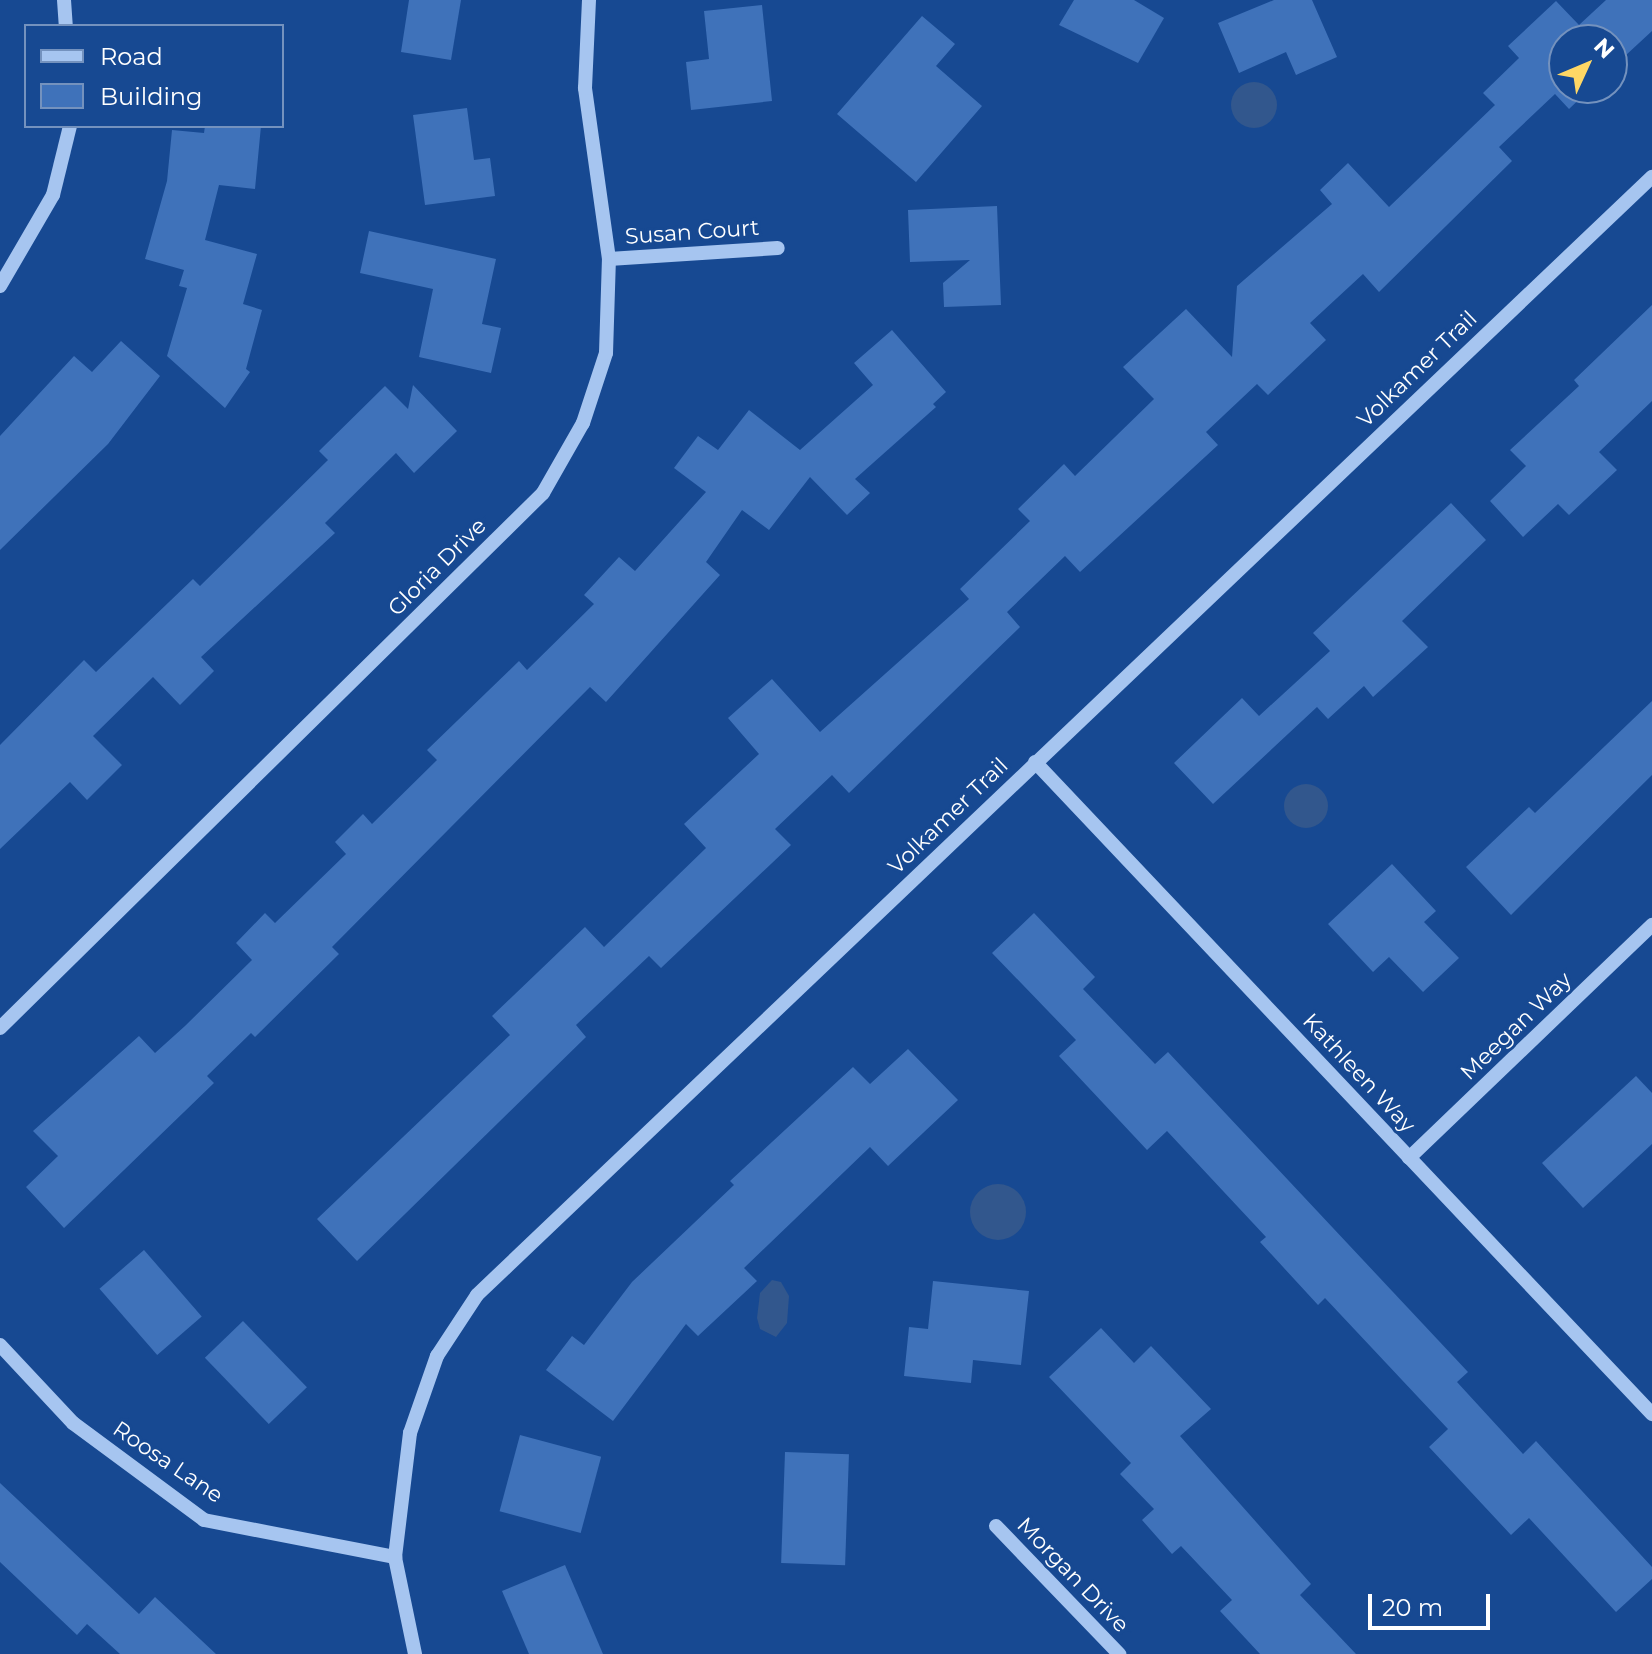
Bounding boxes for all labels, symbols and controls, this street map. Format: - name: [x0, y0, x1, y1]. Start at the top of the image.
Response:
- legend: [24, 24, 284, 128]
- north arrow: [1548, 24, 1628, 104]
- text: N: [1588, 33, 1620, 64]
- text: Road: [100, 42, 163, 71]
- text: Building: [100, 82, 203, 111]
- street label: Susan Court: [624, 214, 760, 250]
- street label: Volkamer Trail: [1352, 305, 1482, 433]
- street label: Gloria Drive: [383, 513, 491, 621]
- street label: Volkamer Trail: [883, 752, 1013, 880]
- street label: Meegan Way: [1455, 966, 1577, 1086]
- street label: Kathleen Way: [1297, 1008, 1421, 1138]
- street label: Roosa Lane: [108, 1416, 228, 1508]
- street label: Morgan Drive: [1012, 1512, 1134, 1638]
- scale bar: [1372, 1578, 1494, 1628]
- text: 20 m: [1382, 1593, 1443, 1622]

